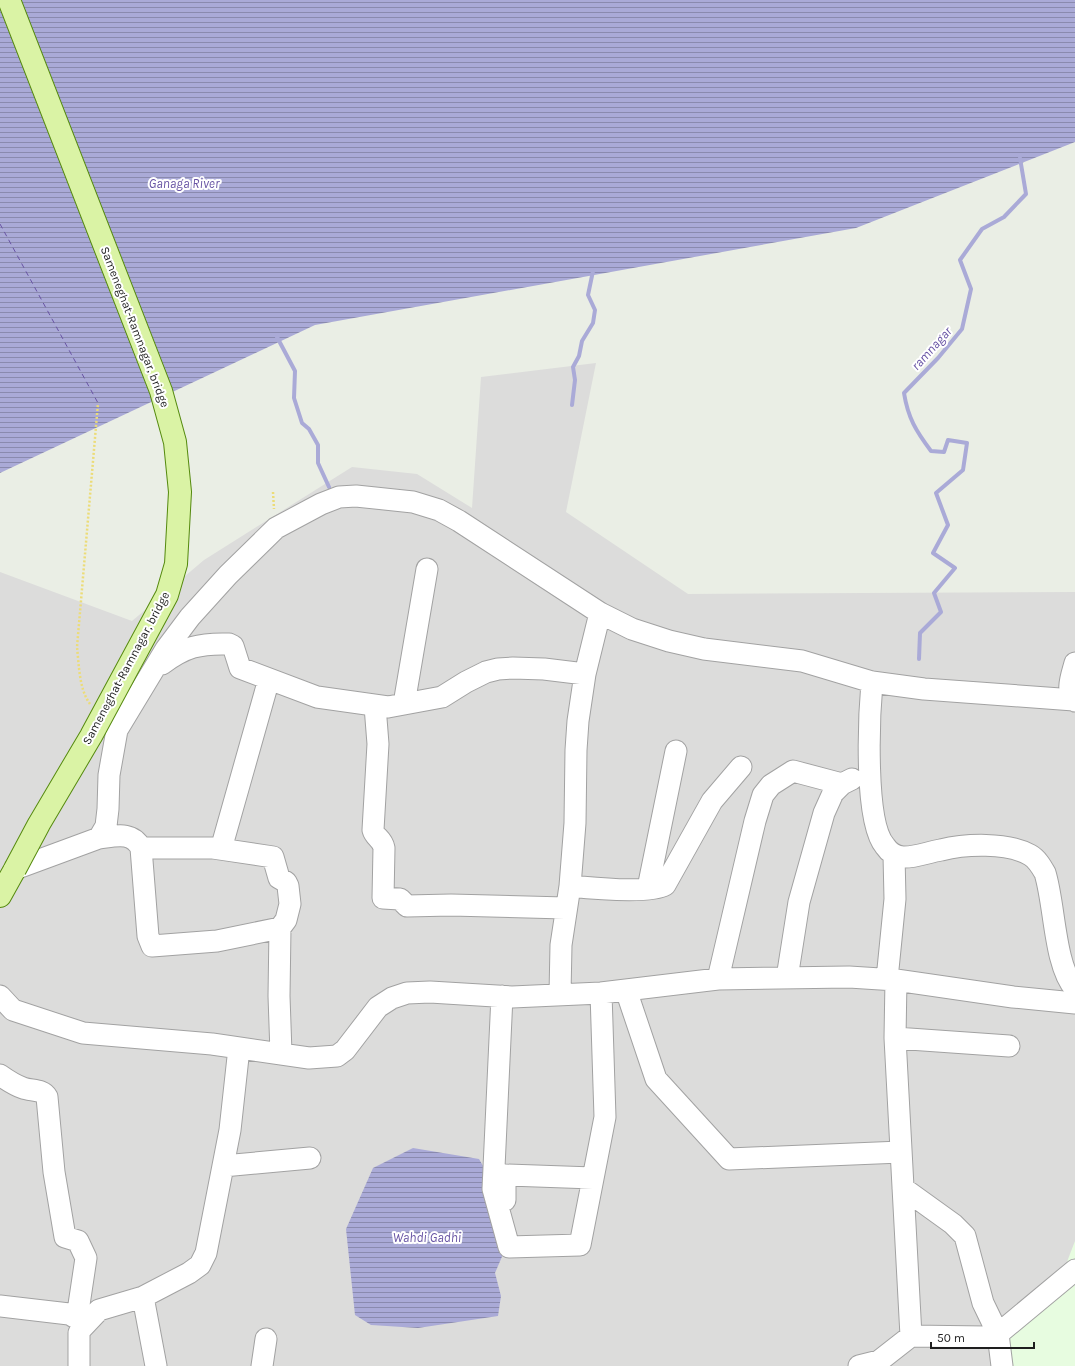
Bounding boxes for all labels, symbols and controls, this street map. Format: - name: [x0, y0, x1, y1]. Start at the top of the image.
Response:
- water label: Ganaga River: [149, 176, 220, 191]
- street label: Sameneghat-Ramnagar, bridge: [98, 245, 172, 409]
- water label: ramnagar: [908, 323, 955, 373]
- street label: Sameneghat-Ramnagar, bridge: [80, 589, 172, 747]
- water label: Wahdi Gadhi: [393, 1230, 462, 1245]
- scale bar: [931, 1324, 1034, 1350]
- text: 50 m: [937, 1331, 965, 1345]

